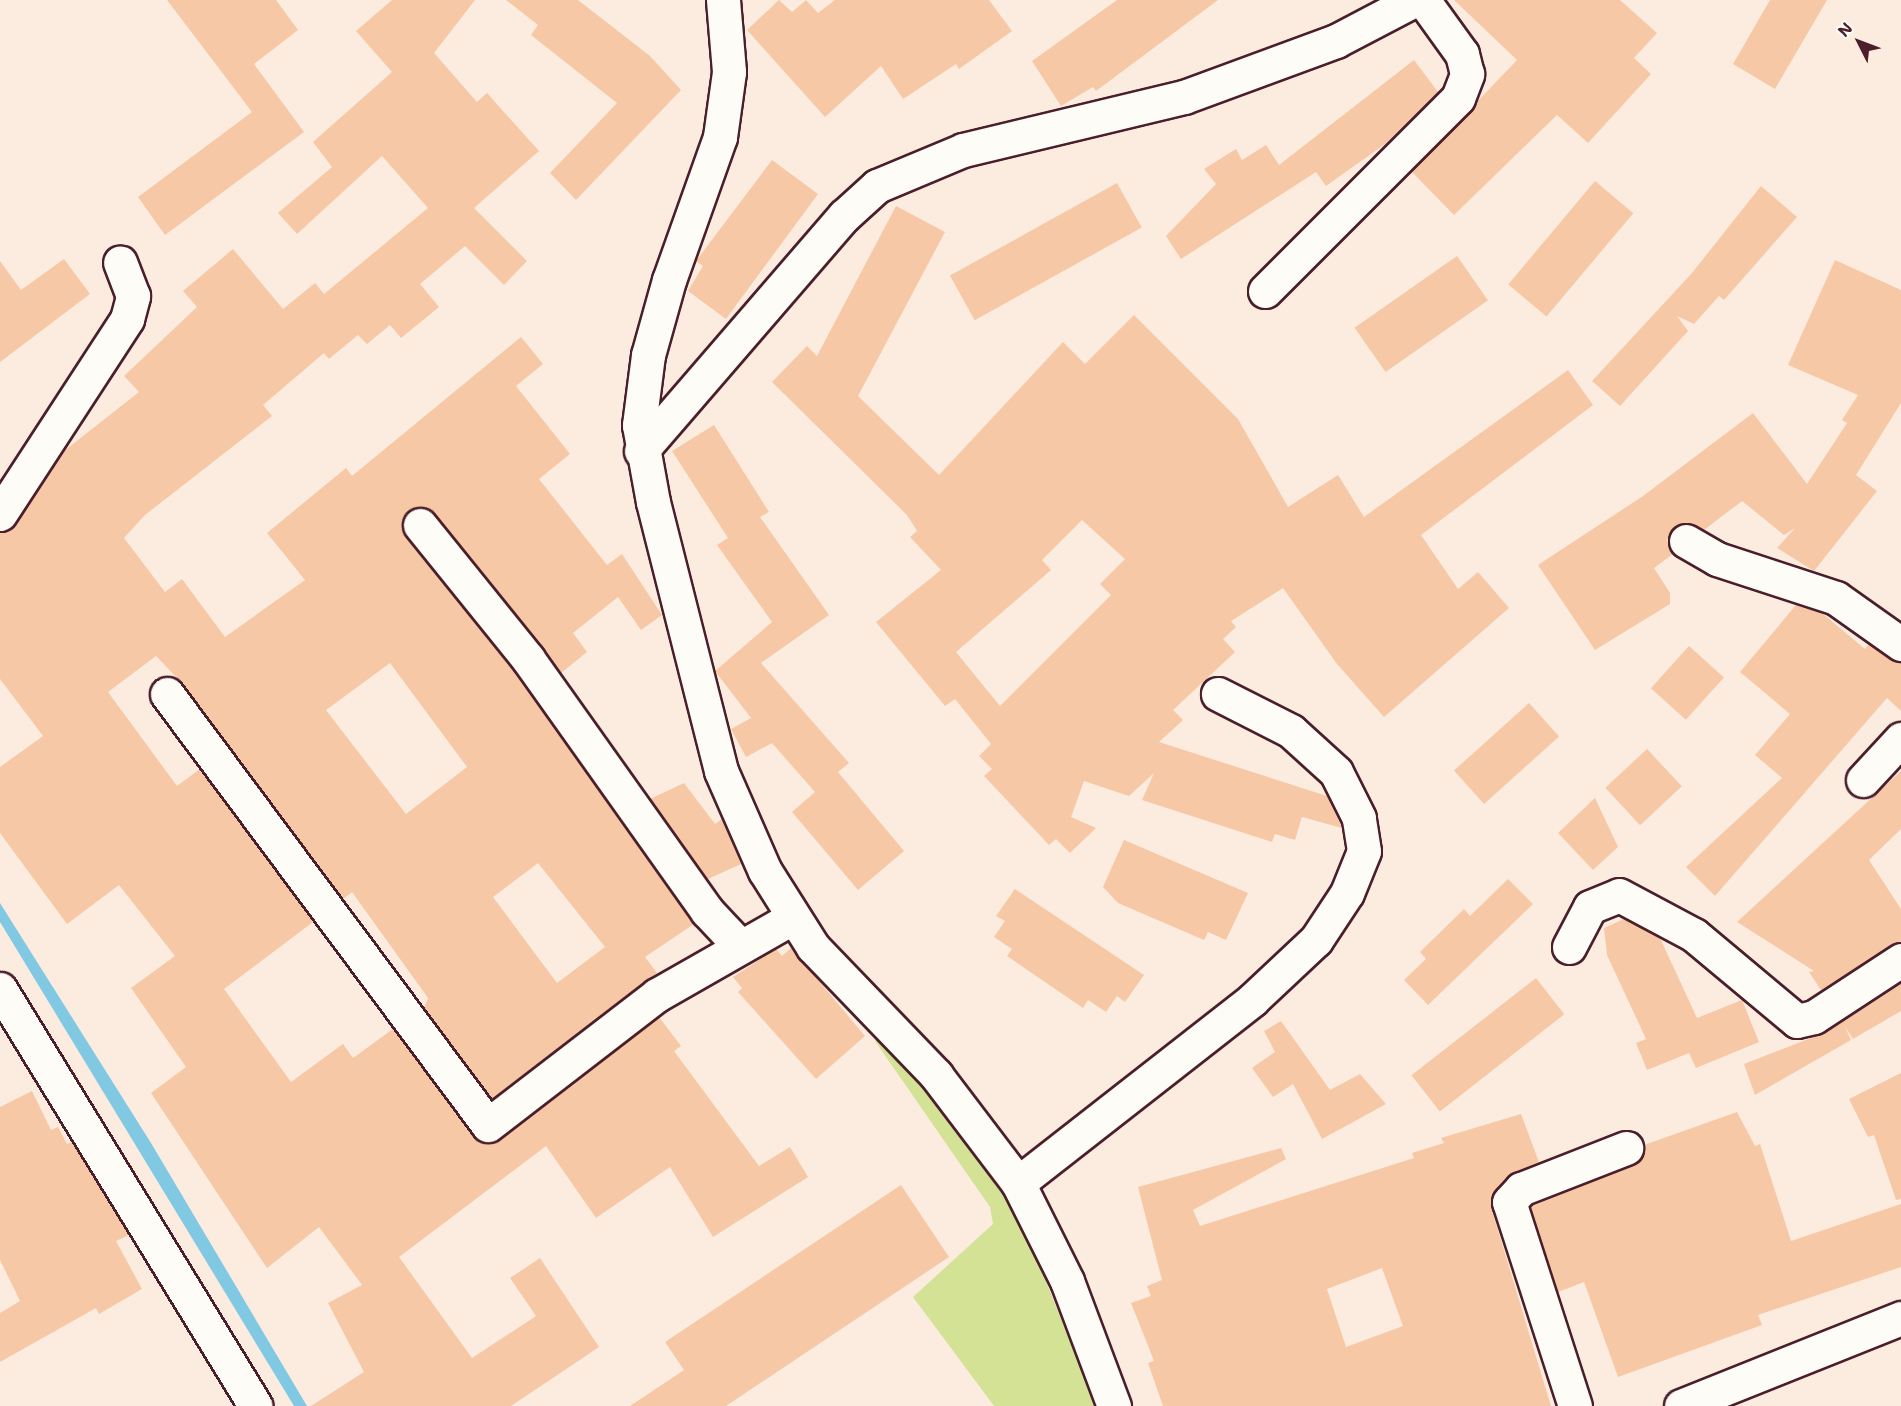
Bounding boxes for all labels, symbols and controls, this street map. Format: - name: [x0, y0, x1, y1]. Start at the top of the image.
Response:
- north arrow: [1829, 12, 1889, 72]
- text: N: [1833, 18, 1857, 41]

